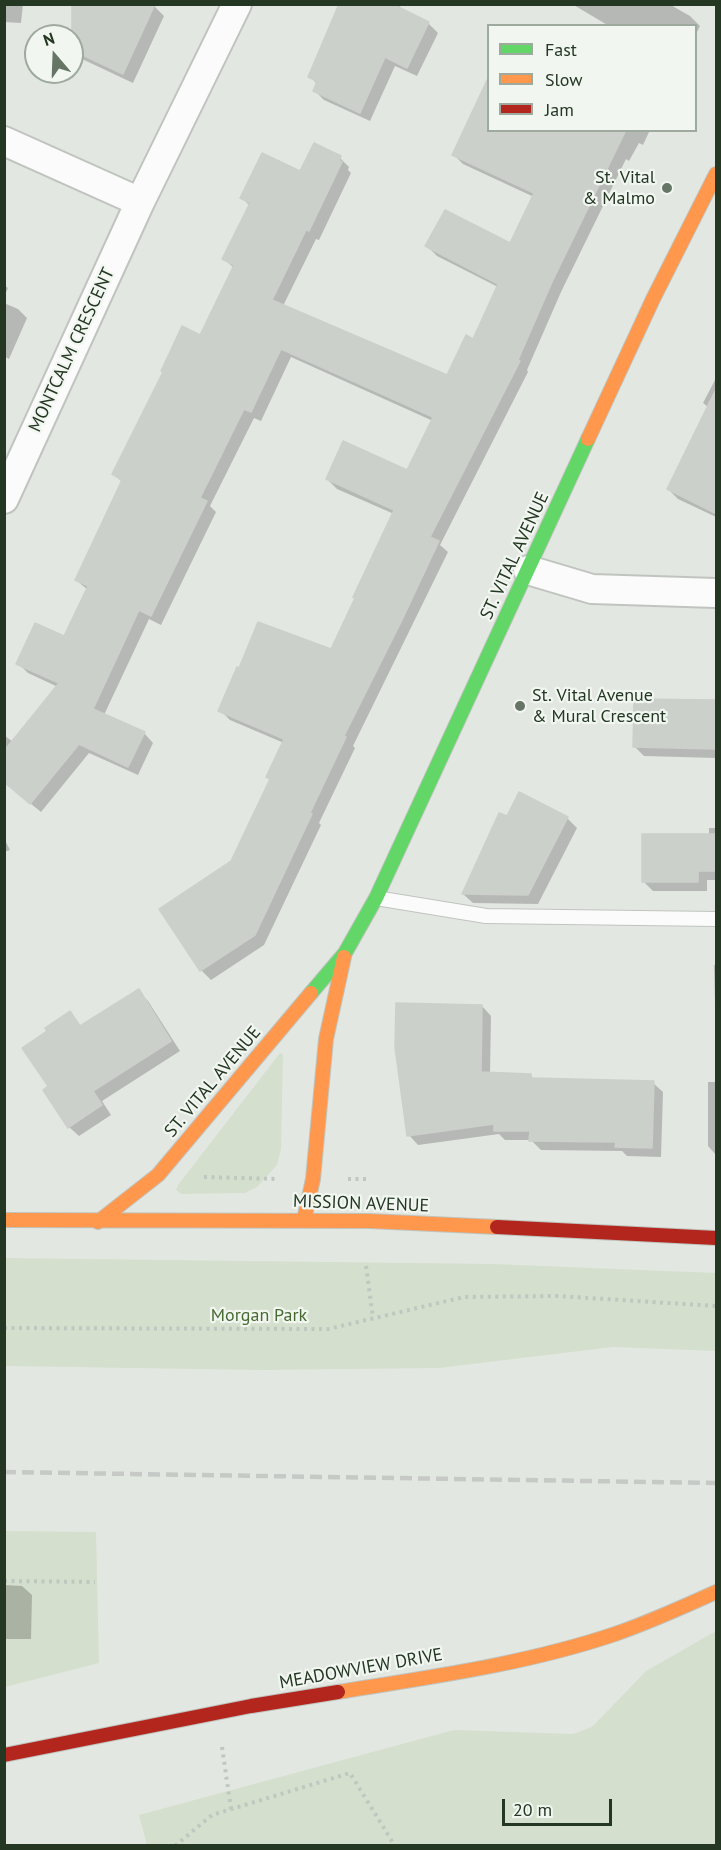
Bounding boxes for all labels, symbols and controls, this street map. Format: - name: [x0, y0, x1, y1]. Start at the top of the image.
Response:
- north arrow: [24, 24, 84, 84]
- legend: [487, 24, 697, 132]
- text: N: [41, 28, 57, 50]
- text: Fast: [545, 38, 577, 61]
- text: Slow: [545, 68, 583, 91]
- text: Jam: [545, 98, 574, 121]
- place label: St. Vital & Malmo: [583, 167, 655, 210]
- marker: St. Vital & Malmo: [660, 181, 674, 195]
- street label: MONTCALM CRESCENT: [24, 264, 120, 436]
- street label: ST. VITAL AVENUE: [476, 489, 554, 623]
- place label: St. Vital Avenue & Mural Crescent: [532, 685, 666, 728]
- marker: St. Vital Avenue & Mural Crescent: [513, 699, 527, 713]
- street label: ST. VITAL AVENUE: [160, 1022, 266, 1142]
- street label: MISSION AVENUE: [293, 1191, 429, 1217]
- park label: Morgan Park: [211, 1305, 307, 1327]
- street label: MEADOWVIEW DRIVE: [278, 1644, 444, 1694]
- scale bar: [505, 1787, 614, 1825]
- text: 20 m: [513, 1798, 552, 1821]

